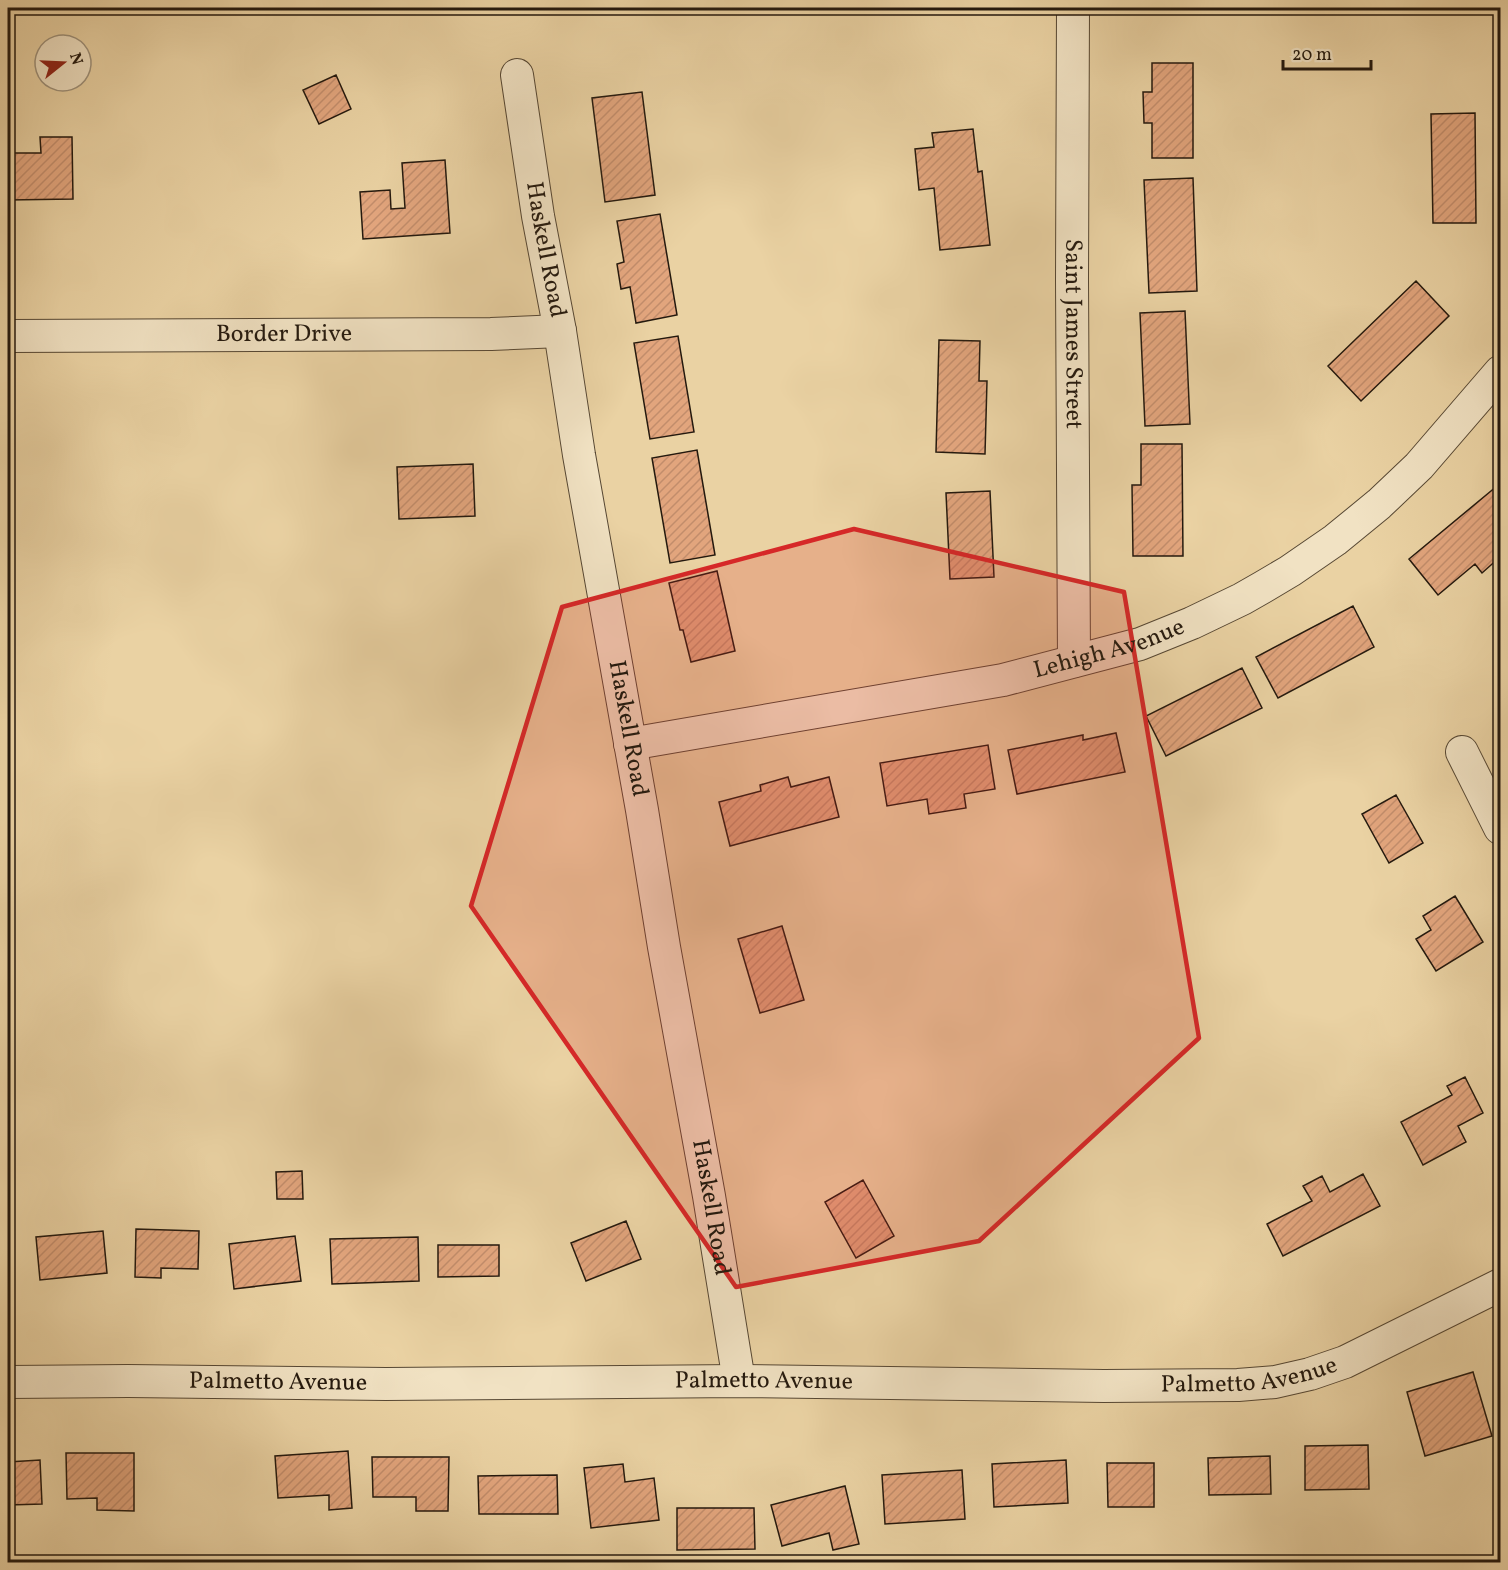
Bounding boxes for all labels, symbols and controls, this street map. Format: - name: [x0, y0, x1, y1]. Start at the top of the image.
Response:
- north arrow: [33, 33, 93, 93]
- scale bar: [1283, 33, 1372, 71]
- text: 20 m: [1292, 43, 1332, 68]
- text: N: [63, 50, 88, 68]
- street label: Haskell Road: [516, 179, 574, 321]
- street label: Saint James Street: [1055, 239, 1090, 429]
- street label: Border Drive: [216, 318, 352, 352]
- street label: Lehigh Avenue: [1030, 611, 1190, 688]
- street label: Haskell Road: [599, 658, 656, 799]
- street label: Haskell Road: [682, 1137, 739, 1278]
- street label: Palmetto Avenue: [1161, 1349, 1342, 1403]
- street label: Palmetto Avenue: [675, 1364, 853, 1400]
- street label: Palmetto Avenue: [189, 1365, 367, 1401]

